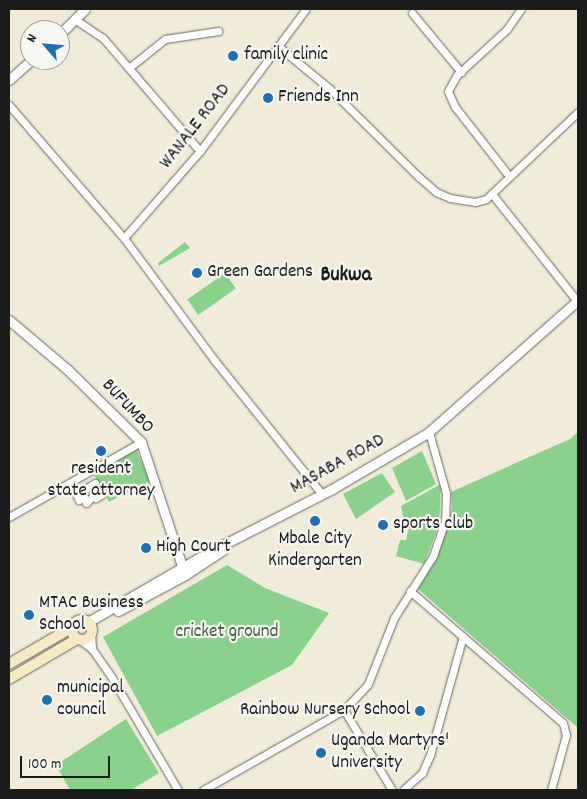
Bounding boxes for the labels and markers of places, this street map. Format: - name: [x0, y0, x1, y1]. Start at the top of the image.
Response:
- place label: family clinic: [244, 45, 328, 67]
- marker: family clinic: [226, 49, 240, 63]
- place label: Friends Inn: [278, 87, 359, 109]
- marker: Friends Inn: [262, 92, 274, 104]
- place label: Green Gardens: [207, 262, 313, 284]
- marker: Green Gardens: [191, 267, 203, 279]
- marker: resident state attorney: [95, 445, 107, 457]
- place label: resident state attorney: [48, 459, 154, 503]
- place label: sports club: [393, 514, 473, 536]
- marker: Mbale City Kindergarten: [309, 515, 321, 527]
- marker: sports club: [377, 519, 389, 531]
- place label: Mbale City Kindergarten: [268, 529, 362, 573]
- place label: High Court: [156, 537, 231, 559]
- marker: High Court: [140, 542, 152, 554]
- place label: MTAC Business School: [39, 593, 144, 637]
- marker: MTAC Business School: [23, 609, 35, 621]
- place label: municipal council: [57, 678, 124, 722]
- marker: municipal council: [41, 694, 53, 706]
- place label: Rainbow Nursery School: [240, 700, 410, 722]
- marker: Rainbow Nursery School: [414, 705, 426, 717]
- place label: Uganda Martyrs' University: [331, 731, 449, 775]
- marker: Uganda Martyrs' University: [315, 747, 327, 759]

